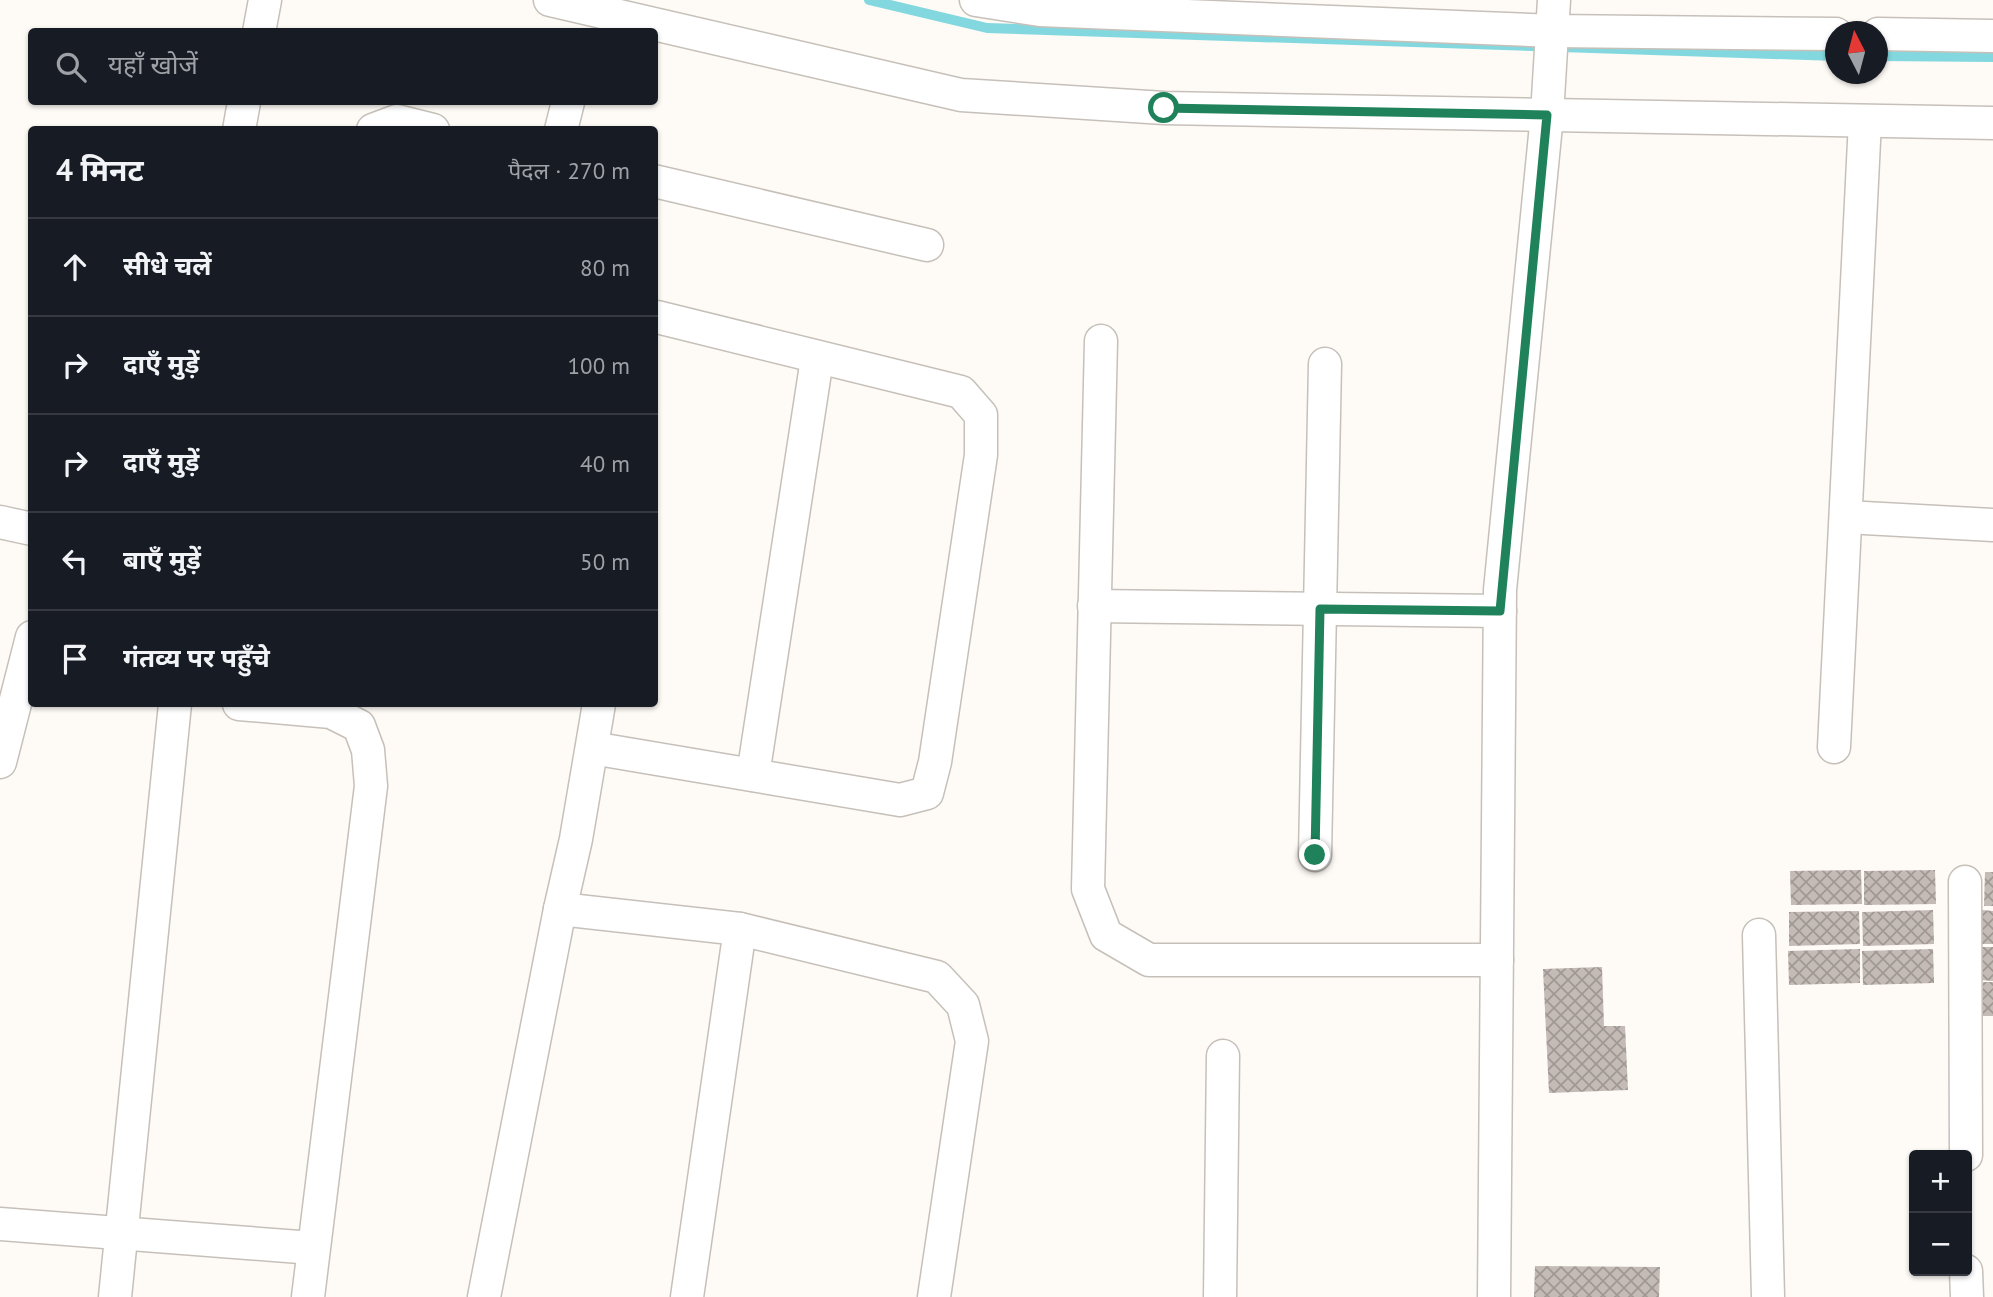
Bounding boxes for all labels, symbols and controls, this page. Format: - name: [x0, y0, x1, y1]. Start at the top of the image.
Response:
- north arrow: [1825, 21, 1888, 84]
- search box: [28, 28, 658, 105]
- icon: search: [52, 48, 90, 86]
- text: यहाँ खोजें: [108, 48, 198, 81]
- route start: [1148, 92, 1179, 123]
- text: 4 मिनट: [56, 150, 144, 189]
- text: पैदल · 270 m: [508, 156, 630, 185]
- icon: ahead: [56, 248, 94, 286]
- text: सीधे चलें: [123, 249, 212, 282]
- text: 80 m: [580, 253, 630, 282]
- icon: right: [56, 346, 94, 384]
- text: दाएँ मुड़ें: [123, 347, 199, 380]
- text: 100 m: [568, 351, 630, 380]
- icon: right: [56, 444, 94, 482]
- text: दाएँ मुड़ें: [123, 445, 199, 478]
- text: 40 m: [580, 449, 630, 478]
- icon: left: [56, 542, 94, 580]
- text: बाएँ मुड़ें: [123, 543, 201, 576]
- text: 50 m: [580, 547, 630, 576]
- icon: arrive: [56, 640, 94, 678]
- text: गंतव्य पर पहुँचे: [123, 641, 270, 674]
- route end: [1299, 839, 1330, 870]
- map controls: [1909, 1150, 1972, 1276]
- button: +: [1909, 1150, 1972, 1213]
- button: −: [1909, 1213, 1972, 1276]

